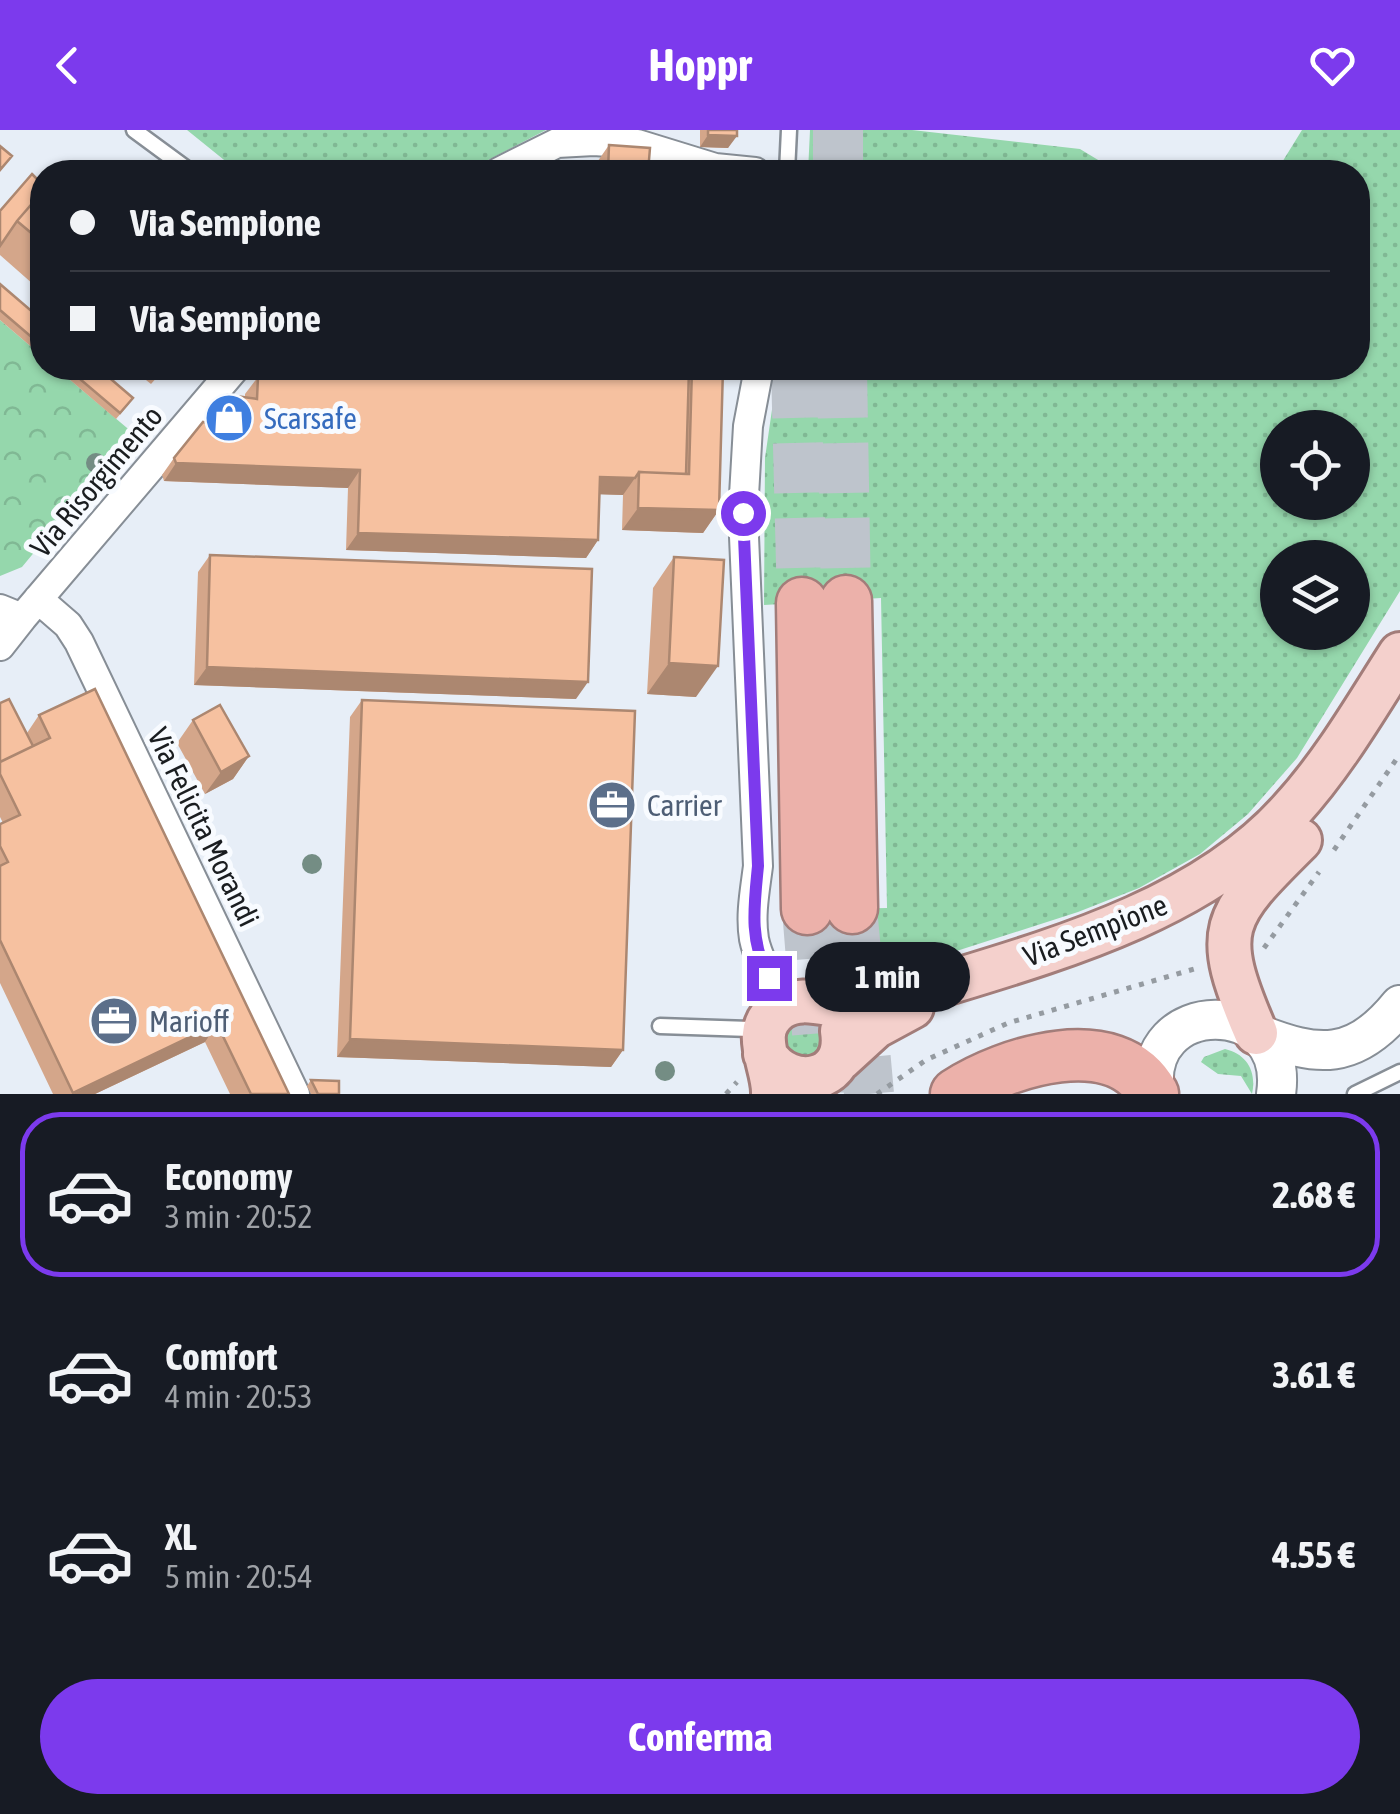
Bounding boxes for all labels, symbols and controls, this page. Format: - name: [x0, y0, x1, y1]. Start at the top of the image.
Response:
- icon: back: [40, 38, 95, 93]
- icon: heart: [1305, 38, 1360, 93]
- text: Hoppr: [648, 39, 752, 91]
- text: Via Sempione: [130, 201, 321, 244]
- text: Via Sempione: [130, 297, 321, 340]
- shop icon: Scarsafe: [203, 392, 255, 444]
- street label: Via Risorgimento: [23, 399, 169, 563]
- place label: Scarsafe: [264, 401, 357, 435]
- map controls: [1260, 410, 1370, 650]
- button: locate: [1260, 410, 1370, 520]
- route start: [721, 491, 766, 536]
- button: layers: [1260, 540, 1370, 650]
- street label: Via Felicita Morandi: [141, 722, 267, 932]
- office icon: Carrier: [586, 779, 638, 831]
- place label: Carrier: [647, 788, 723, 822]
- street label: Via Sempione: [1018, 887, 1172, 973]
- callout: 1 min: [804, 943, 969, 1013]
- route end: [747, 956, 792, 1001]
- text: 1 min: [855, 958, 920, 995]
- office icon: Marioff: [88, 995, 140, 1047]
- place label: Marioff: [149, 1004, 229, 1038]
- icon: car: [45, 1150, 135, 1240]
- text: Economy: [165, 1155, 292, 1198]
- text: 2.68 €: [1272, 1173, 1355, 1216]
- text: 3 min · 20:52: [165, 1198, 312, 1235]
- icon: car: [45, 1330, 135, 1420]
- text: Comfort: [165, 1335, 277, 1378]
- text: 3.61 €: [1272, 1353, 1355, 1396]
- text: 4 min · 20:53: [165, 1378, 312, 1415]
- icon: car: [45, 1510, 135, 1600]
- text: XL: [165, 1515, 197, 1558]
- text: 4.55 €: [1272, 1533, 1355, 1576]
- text: 5 min · 20:54: [165, 1558, 312, 1595]
- button: Conferma: [40, 1679, 1360, 1794]

